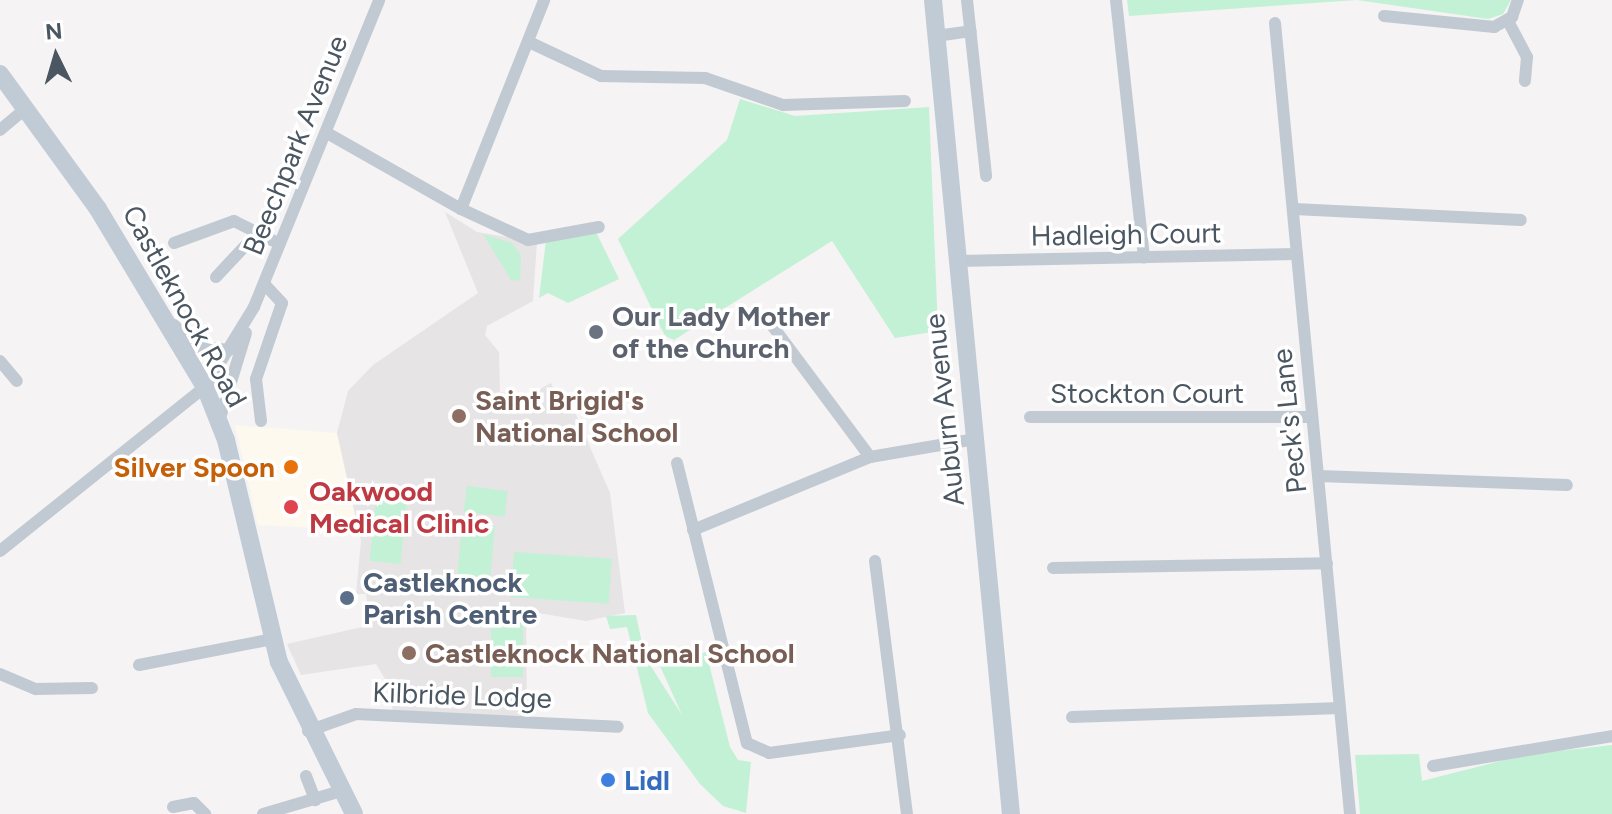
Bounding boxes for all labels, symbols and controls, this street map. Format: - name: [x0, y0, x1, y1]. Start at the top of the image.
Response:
- north arrow: [16, 16, 96, 96]
- text: N: [44, 17, 64, 46]
- street label: Beechpark Avenue: [236, 30, 354, 260]
- street label: Castleknock Road: [116, 199, 254, 413]
- street label: Hadleigh Court: [1030, 216, 1222, 252]
- place label: Our Lady Mother of the Church: [612, 299, 830, 365]
- street label: Auburn Avenue: [917, 312, 971, 508]
- marker: Our Lady Mother of the Church: [587, 323, 605, 341]
- street label: Peck's Lane: [1265, 347, 1313, 495]
- street label: Stockton Court: [1050, 376, 1244, 410]
- place label: Saint Brigid's National School: [475, 383, 678, 449]
- marker: Saint Brigid's National School: [450, 407, 468, 425]
- place label: Silver Spoon: [114, 450, 275, 484]
- marker: Silver Spoon: [282, 458, 300, 476]
- place label: Oakwood Medical Clinic: [309, 474, 489, 540]
- marker: Oakwood Medical Clinic: [280, 496, 302, 518]
- place label: Castleknock Parish Centre: [363, 565, 537, 631]
- marker: Castleknock Parish Centre: [338, 589, 356, 607]
- place label: Castleknock National School: [425, 636, 795, 670]
- marker: Castleknock National School: [400, 644, 418, 662]
- street label: Kilbride Lodge: [372, 675, 552, 715]
- place label: Lidl: [624, 763, 670, 797]
- marker: Lidl: [599, 771, 617, 789]

